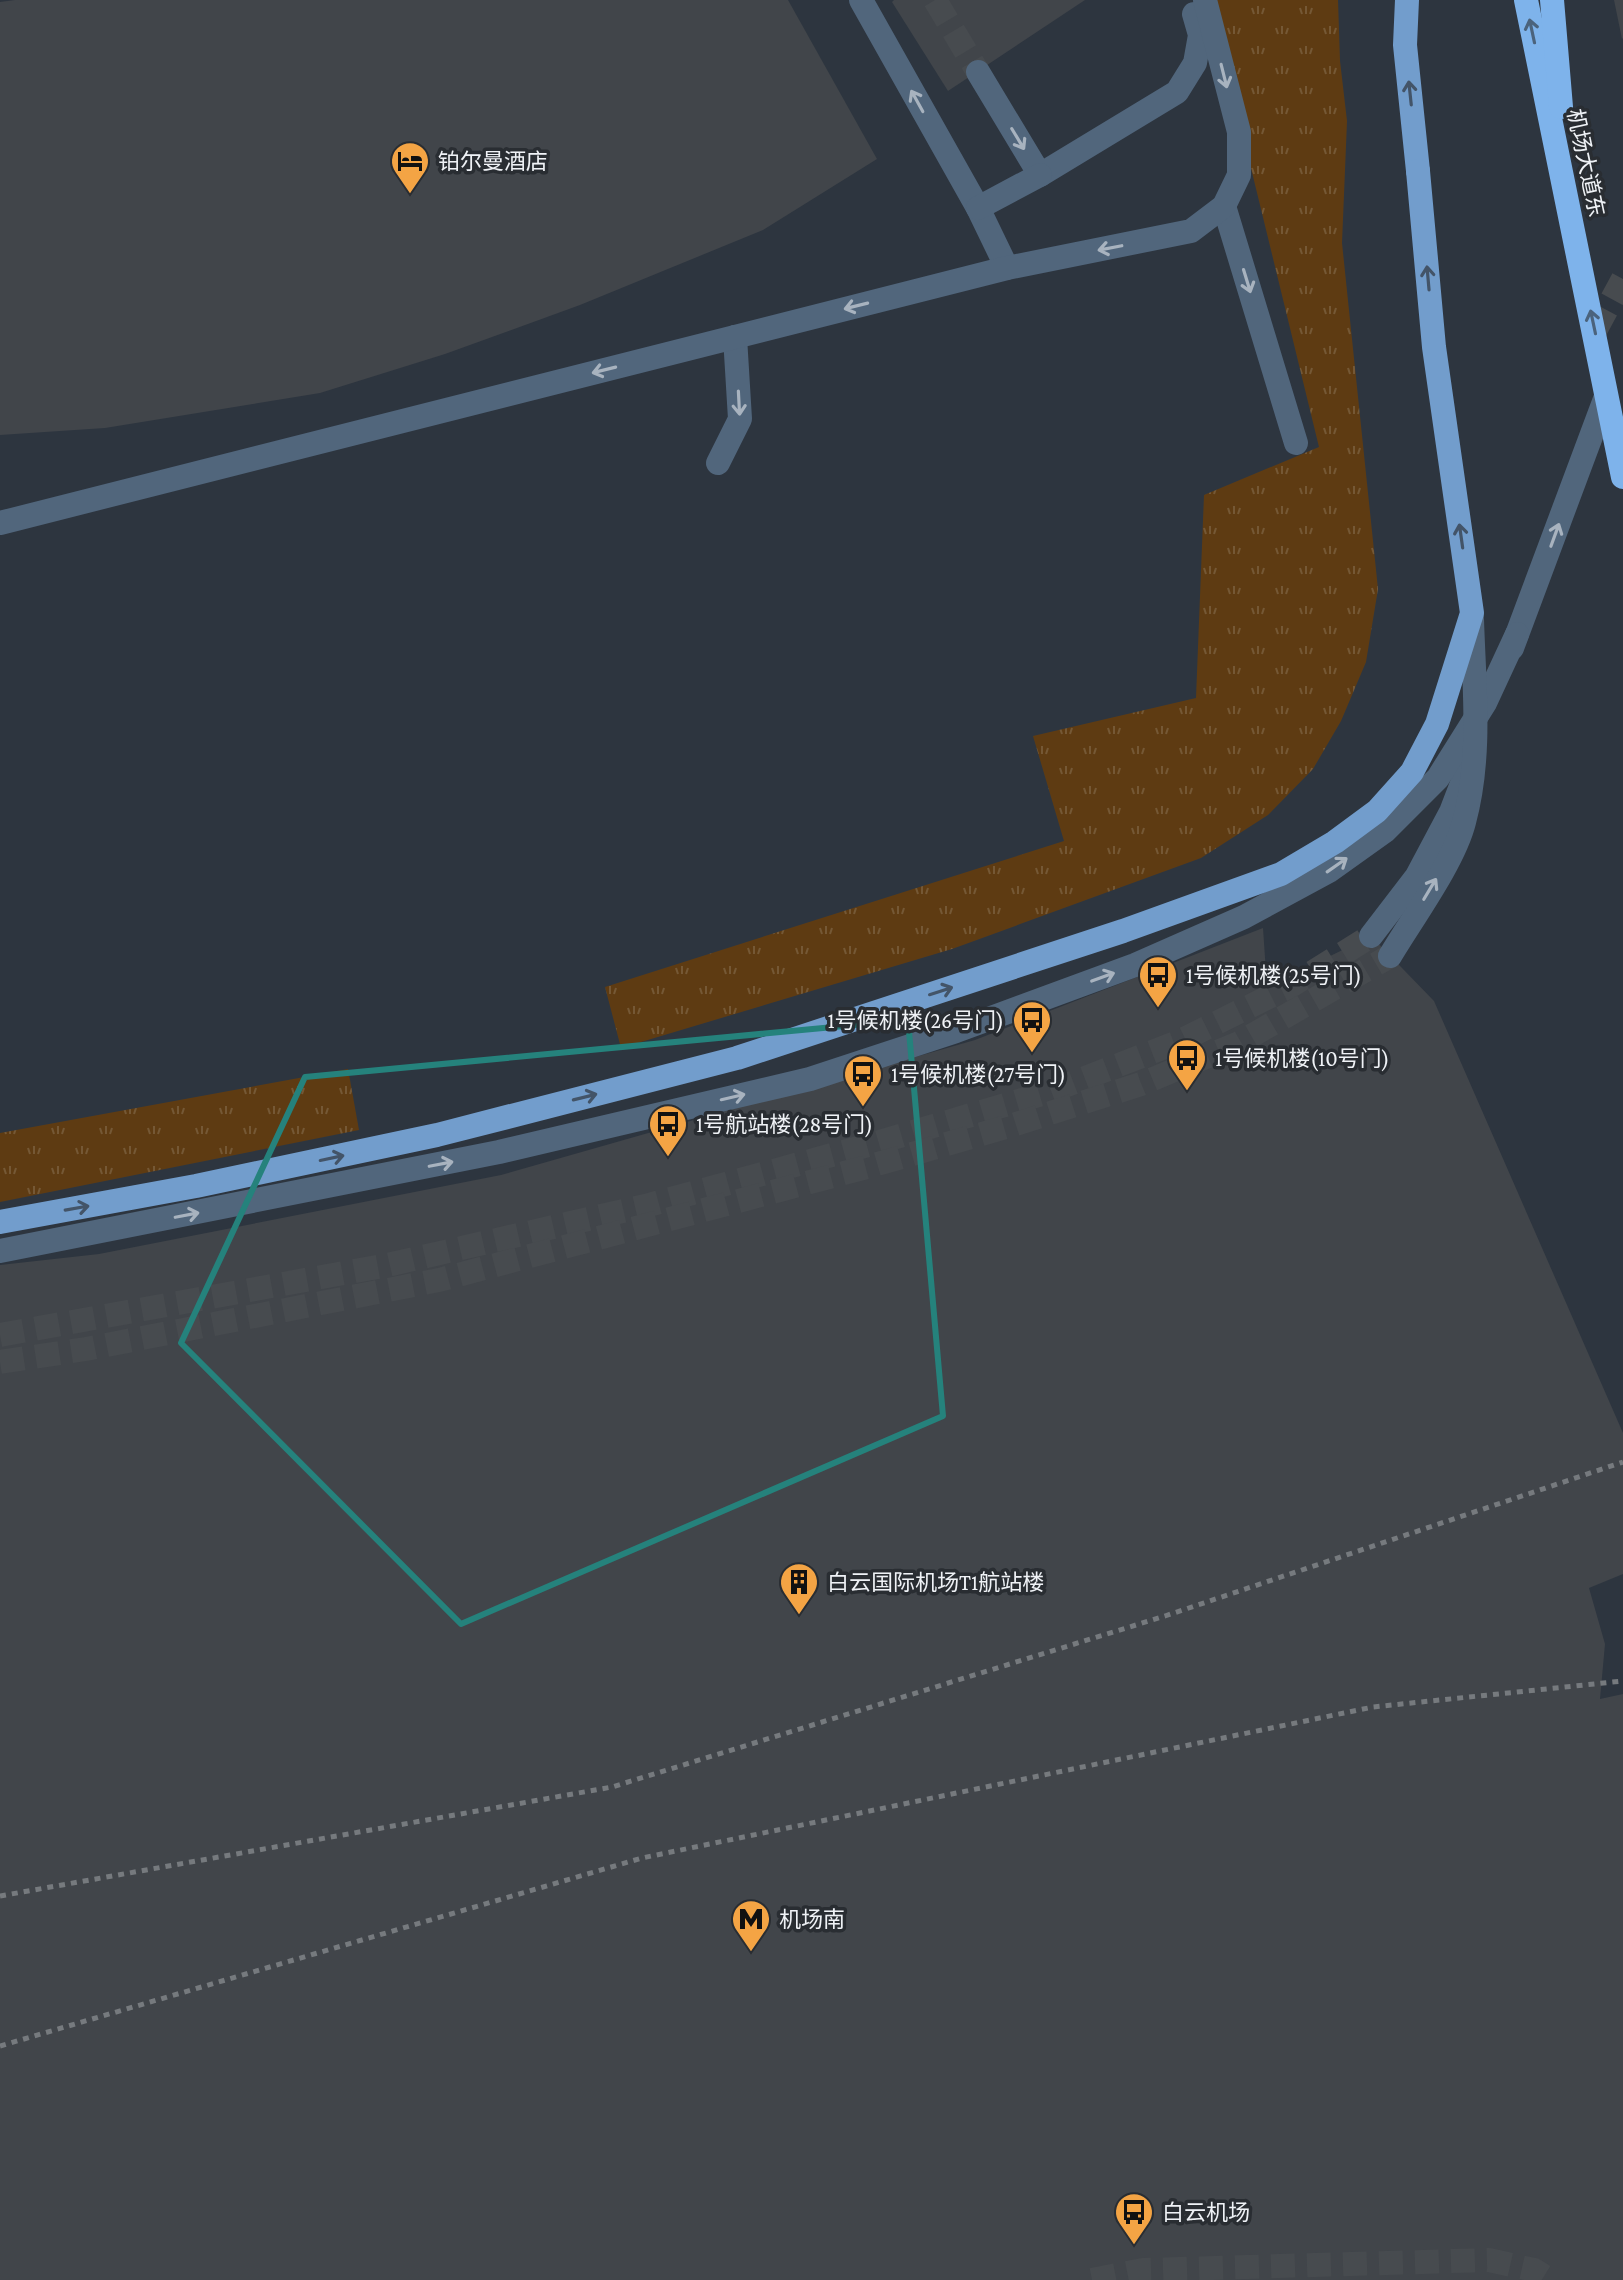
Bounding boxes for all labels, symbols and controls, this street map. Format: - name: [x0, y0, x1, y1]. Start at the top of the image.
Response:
- one-way arrow: [1524, 19, 1539, 44]
- one-way arrow: [1218, 62, 1233, 88]
- one-way arrow: [1402, 80, 1417, 107]
- one-way arrow: [909, 89, 924, 113]
- street label: 机场大道东: [1562, 107, 1610, 219]
- one-way arrow: [1011, 127, 1027, 150]
- hotel icon: 铂尔曼酒店: [389, 140, 431, 195]
- place label: 铂尔曼酒店: [438, 149, 548, 174]
- one-way arrow: [1097, 241, 1123, 256]
- one-way arrow: [1420, 265, 1435, 292]
- one-way arrow: [1240, 267, 1255, 293]
- one-way arrow: [844, 300, 870, 315]
- one-way arrow: [1584, 310, 1599, 335]
- one-way arrow: [592, 364, 618, 379]
- one-way arrow: [732, 389, 747, 416]
- one-way arrow: [1549, 523, 1563, 548]
- one-way arrow: [1453, 524, 1468, 549]
- one-way arrow: [1325, 857, 1347, 873]
- one-way arrow: [1422, 878, 1438, 901]
- bus stop icon: 1号候机楼(25号门): [1137, 954, 1179, 1009]
- place label: 1号候机楼(25号门): [1186, 963, 1362, 989]
- one-way arrow: [1090, 969, 1115, 983]
- one-way arrow: [928, 983, 953, 997]
- bus stop icon: 1号候机楼(26号门): [1011, 999, 1053, 1054]
- place label: 1号候机楼(26号门): [828, 1008, 1004, 1034]
- bus stop icon: 1号候机楼(10号门): [1166, 1037, 1208, 1092]
- place label: 1号候机楼(10号门): [1215, 1046, 1389, 1072]
- bus stop icon: 1号候机楼(27号门): [842, 1053, 884, 1108]
- place label: 1号候机楼(27号门): [891, 1062, 1066, 1088]
- one-way arrow: [571, 1089, 597, 1104]
- one-way arrow: [720, 1089, 745, 1104]
- bus stop icon: 1号航站楼(28号门): [647, 1103, 689, 1158]
- place label: 1号航站楼(28号门): [696, 1112, 873, 1138]
- one-way arrow: [319, 1150, 344, 1165]
- one-way arrow: [428, 1156, 454, 1171]
- one-way arrow: [64, 1199, 89, 1214]
- one-way arrow: [173, 1207, 199, 1222]
- building icon: 白云国际机场T1航站楼: [778, 1561, 820, 1616]
- place label: 白云国际机场T1航站楼: [827, 1570, 1044, 1595]
- metro station icon: 机场南: [730, 1898, 772, 1953]
- place label: 机场南: [779, 1907, 845, 1932]
- bus stop icon: 白云机场: [1113, 2191, 1155, 2246]
- place label: 白云机场: [1162, 2200, 1250, 2225]

